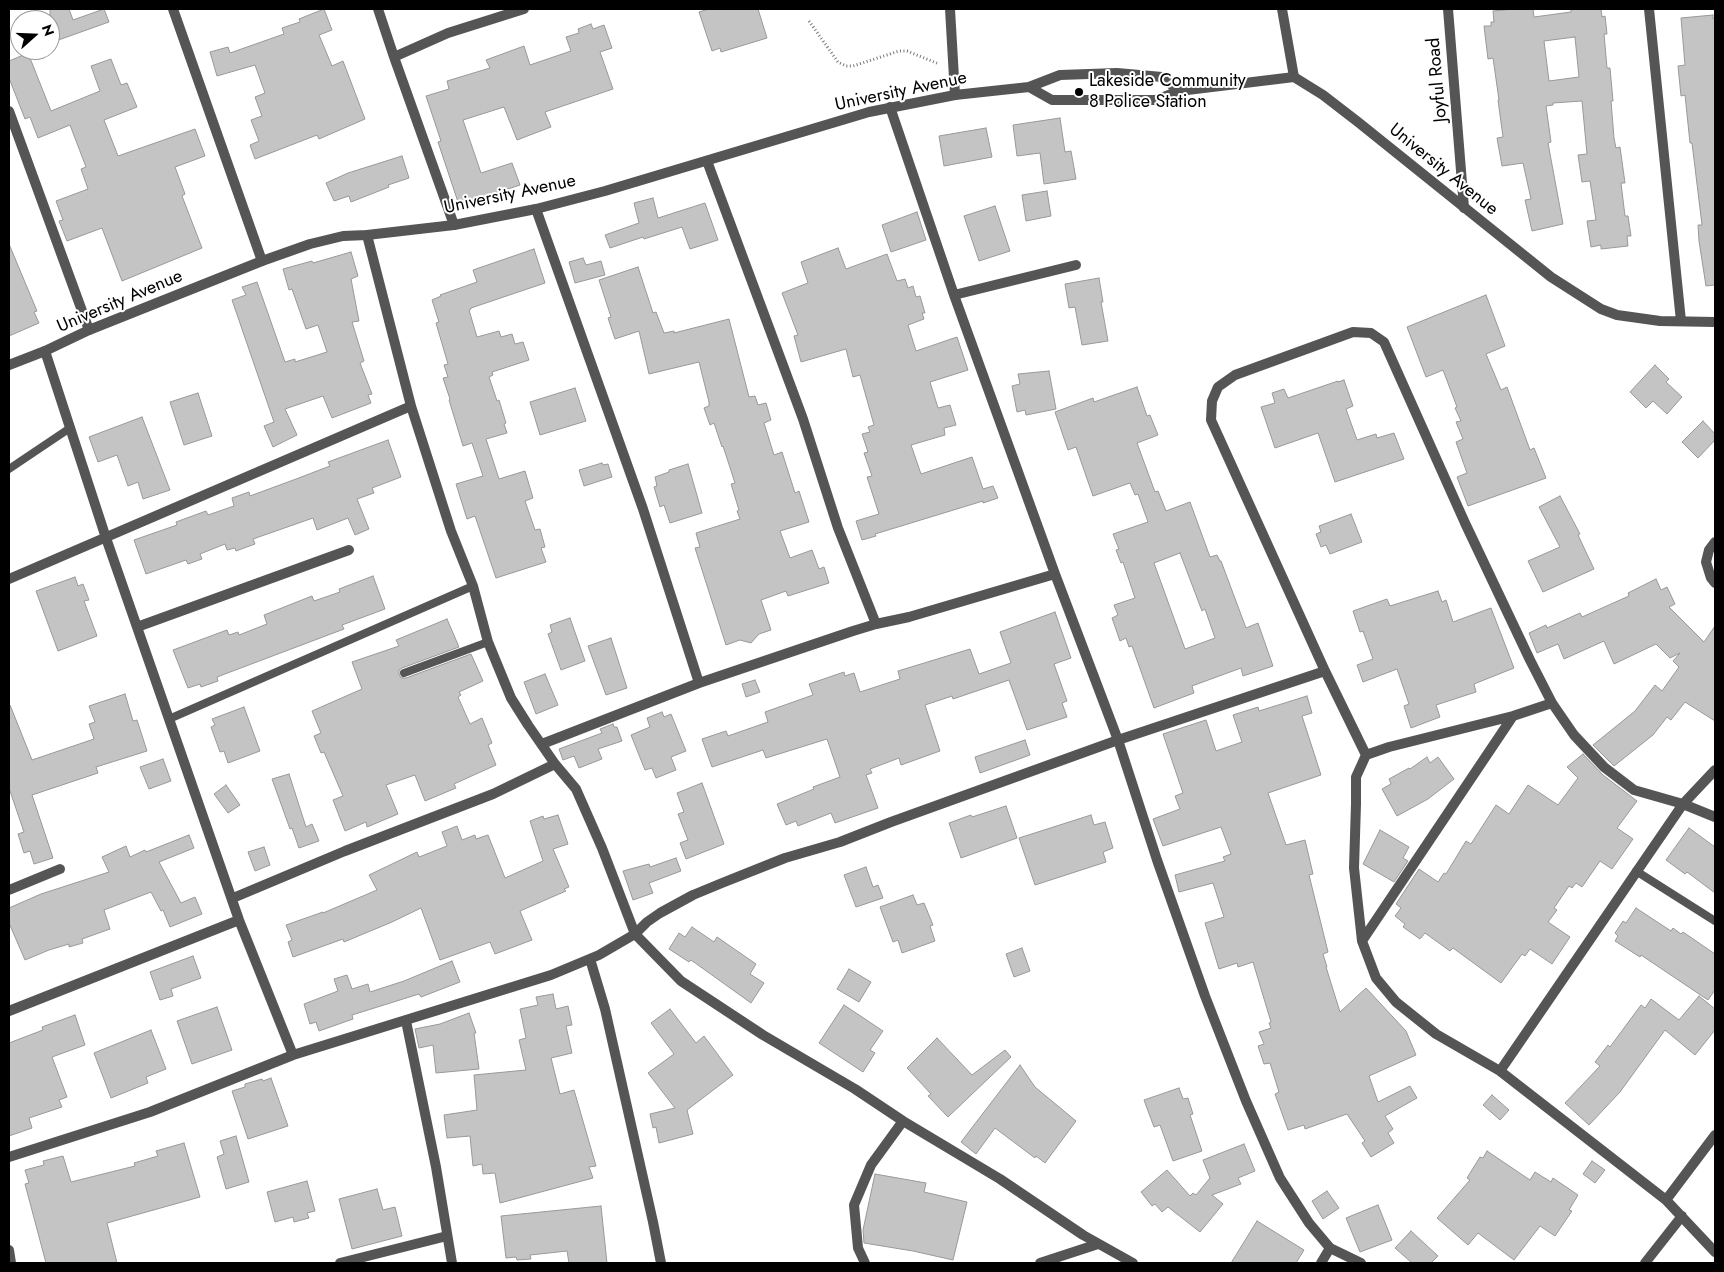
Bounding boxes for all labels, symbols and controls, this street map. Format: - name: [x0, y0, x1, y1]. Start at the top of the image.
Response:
- north arrow: [10, 10, 60, 60]
- text: N: [37, 22, 59, 39]
- street label: Joyful Road: [1424, 37, 1452, 123]
- street label: University Avenue: [833, 67, 969, 117]
- place label: Lakeside Community 8 Police Station: [1089, 71, 1246, 114]
- marker: Lakeside Community 8 Police Station: [1073, 86, 1085, 98]
- street label: University Avenue: [1384, 119, 1502, 221]
- street label: University Avenue: [442, 170, 578, 220]
- street label: University Avenue: [54, 266, 186, 338]

